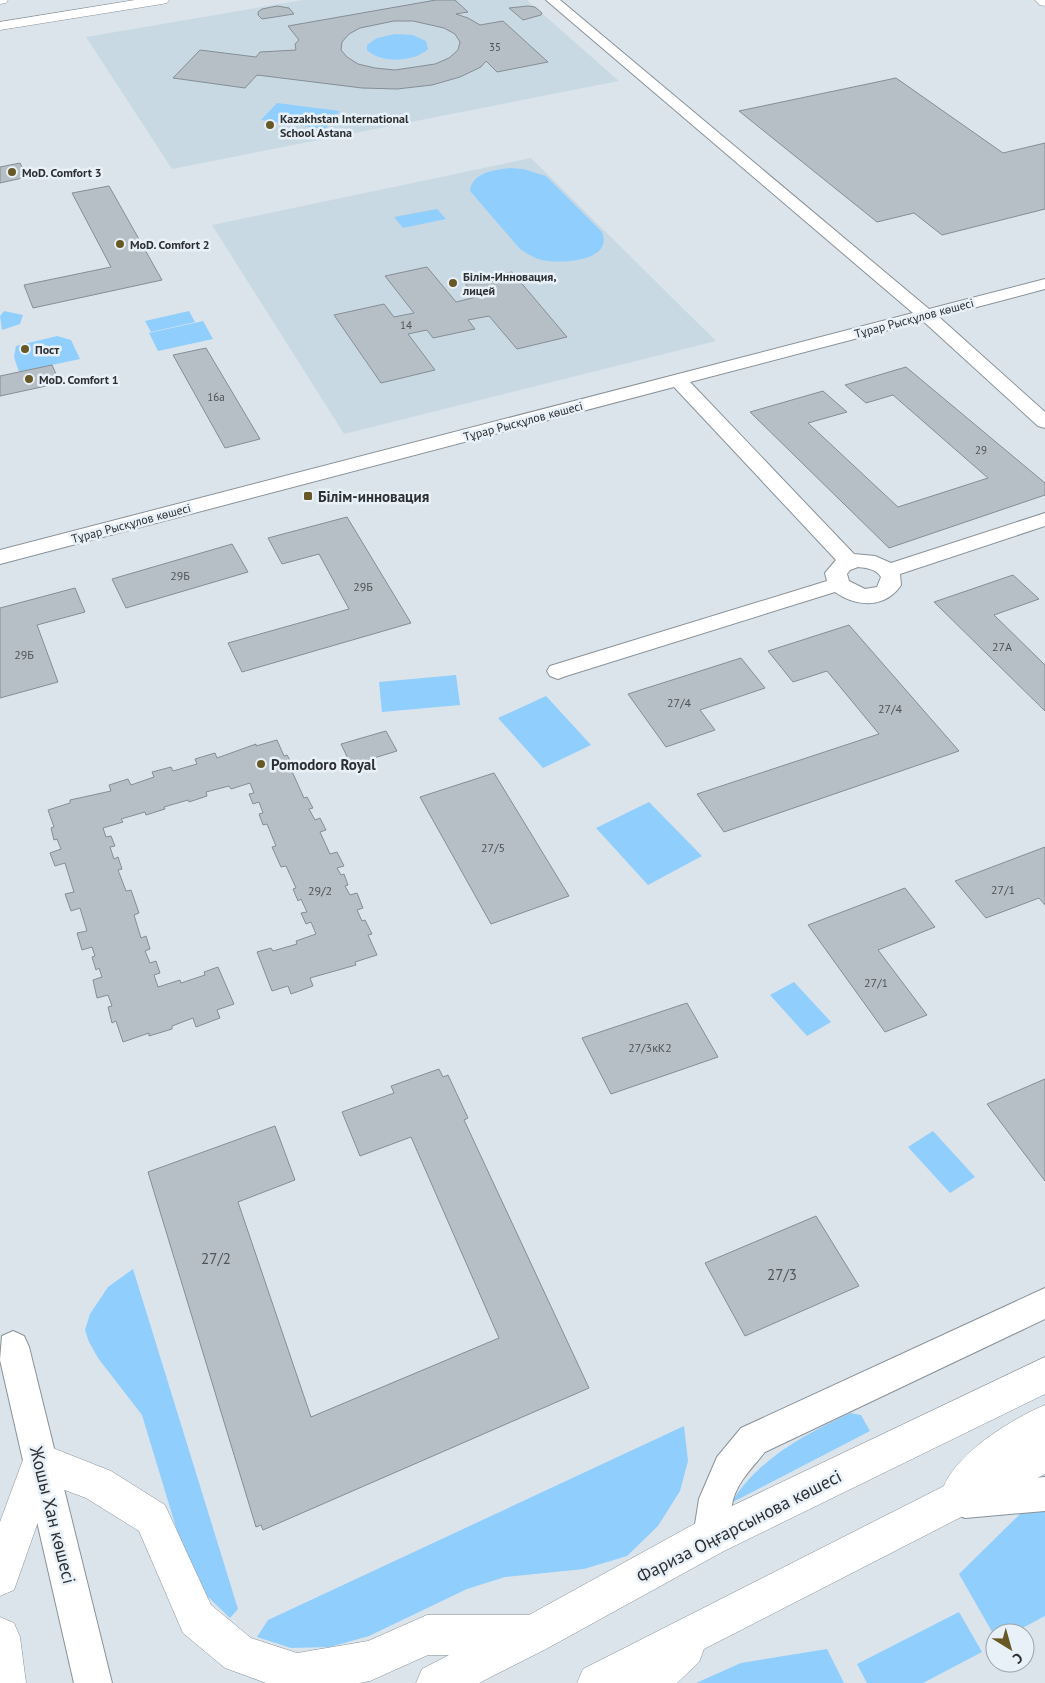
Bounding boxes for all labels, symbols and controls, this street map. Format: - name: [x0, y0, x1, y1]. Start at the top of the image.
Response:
- house number: 35: [489, 40, 501, 54]
- place label: Kazakhstan International School Astana: [280, 111, 409, 140]
- marker: Kazakhstan International School Astana: [264, 119, 276, 131]
- place label: МoD. Comfort 3: [22, 165, 102, 180]
- marker: МoD. Comfort 3: [6, 166, 18, 178]
- place label: МoD. Comfort 2: [130, 237, 210, 252]
- marker: МoD. Comfort 2: [114, 238, 126, 250]
- place label: Білім-Инновация, лицей: [462, 269, 556, 298]
- marker: Білім-Инновация, лицей: [447, 277, 459, 289]
- street label: Тұрар Рысқұлов көшесі: [853, 295, 975, 341]
- house number: 14: [400, 318, 412, 332]
- place label: Пост: [35, 342, 59, 357]
- marker: Пост: [19, 343, 31, 355]
- place label: МoD. Comfort 1: [39, 372, 119, 387]
- marker: МoD. Comfort 1: [23, 373, 35, 385]
- house number: 16а: [207, 390, 225, 404]
- street label: Тұрар Рысқұлов көшесі: [462, 398, 584, 444]
- house number: 29: [975, 443, 987, 457]
- place label: Білім-инновация: [318, 487, 429, 506]
- marker: Білім-инновация: [302, 490, 314, 502]
- street label: Тұрар Рысқұлов көшесі: [70, 500, 192, 546]
- house number: 29Б: [170, 568, 190, 583]
- house number: 29Б: [353, 579, 373, 594]
- house number: 27А: [992, 639, 1012, 654]
- house number: 29Б: [14, 647, 34, 662]
- house number: 27/4: [667, 695, 691, 710]
- house number: 27/4: [878, 701, 902, 716]
- place label: Pomodoro Royal: [271, 755, 376, 774]
- marker: Pomodoro Royal: [255, 758, 267, 770]
- house number: 27/5: [481, 840, 505, 855]
- house number: 27/1: [991, 882, 1015, 897]
- house number: 29/2: [308, 883, 332, 898]
- house number: 27/1: [864, 975, 888, 990]
- house number: 27/3кК2: [628, 1040, 672, 1055]
- house number: 27/2: [201, 1249, 231, 1268]
- house number: 27/3: [767, 1265, 797, 1284]
- street label: Жошы Хан көшесі: [25, 1443, 81, 1586]
- street label: Фариза Оңғарсынова көшесі: [633, 1464, 845, 1588]
- north arrow: [985, 1623, 1035, 1673]
- text: С: [1009, 1649, 1026, 1668]

